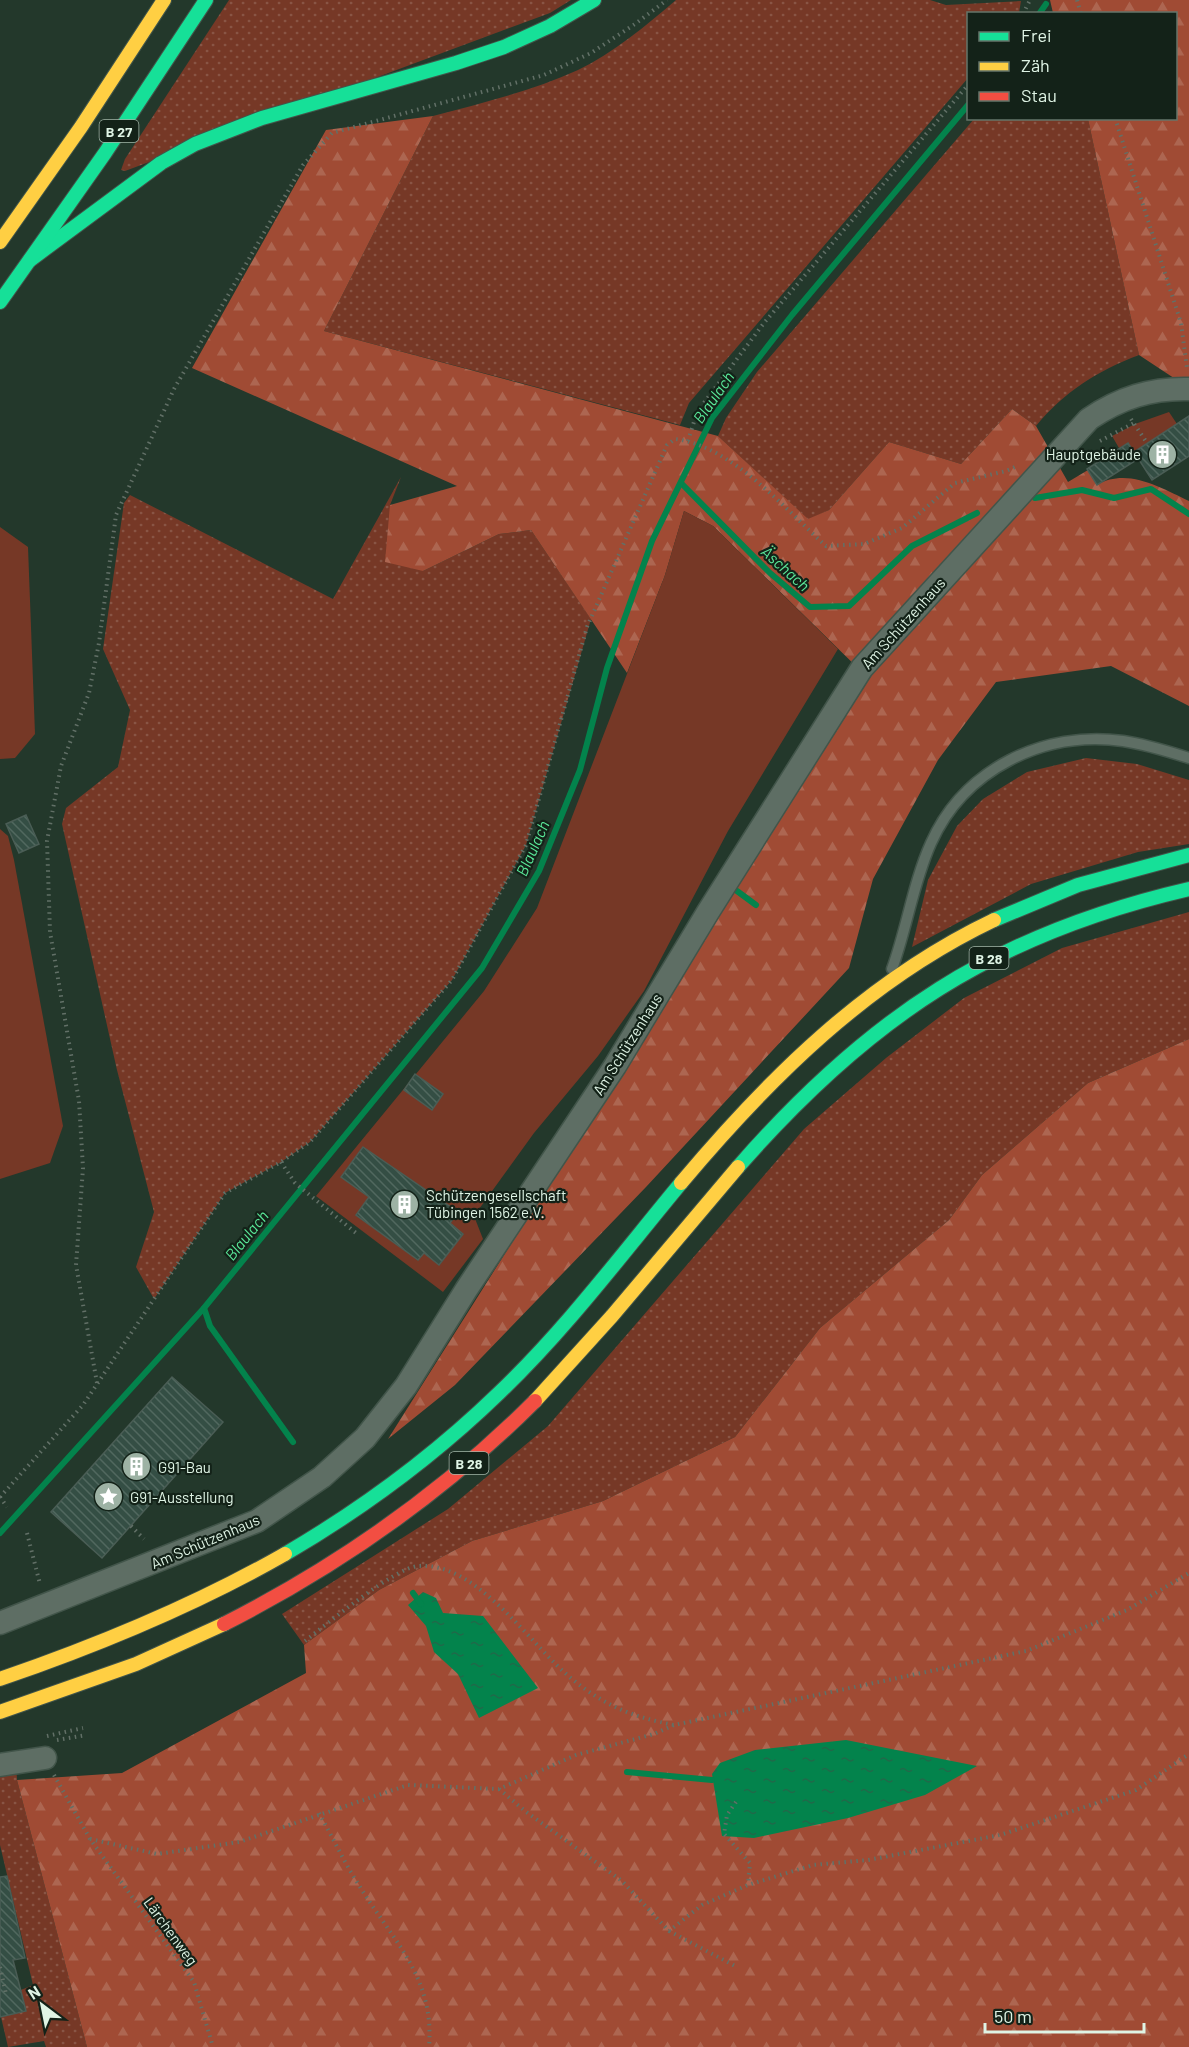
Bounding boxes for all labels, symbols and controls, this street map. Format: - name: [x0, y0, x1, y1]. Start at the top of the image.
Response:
- legend: [967, 12, 1177, 120]
- text: Frei: [1021, 24, 1052, 46]
- text: Zäh: [1021, 54, 1050, 76]
- text: Stau: [1021, 84, 1057, 106]
- road number: B 27: [100, 120, 138, 142]
- water label: Blaulach: [688, 368, 738, 426]
- building icon: Hauptgebäude: [1146, 438, 1178, 470]
- place label: Hauptgebäude: [1046, 445, 1141, 463]
- water label: Äschach: [758, 541, 814, 595]
- street label: Am Schützenhaus: [857, 574, 949, 672]
- water label: Blaulach: [511, 817, 553, 879]
- road number: B 28: [970, 947, 1008, 969]
- street label: Am Schützenhaus: [589, 990, 665, 1098]
- place label: Schützengesellschaft Tübingen 1562 e.V.: [426, 1186, 566, 1221]
- building icon: Schützengesellschaft Tübingen 1562 e.V.: [389, 1188, 421, 1220]
- water label: Blaulach: [220, 1206, 272, 1264]
- building icon: G91-Bau: [121, 1451, 153, 1483]
- road number: B 28: [450, 1452, 488, 1474]
- place label: G91-Bau: [158, 1458, 211, 1476]
- place icon: G91-Ausstellung: [93, 1481, 125, 1513]
- place label: G91-Ausstellung: [130, 1488, 234, 1506]
- street label: Am Schützenhaus: [148, 1510, 262, 1572]
- street label: Lärchenweg: [140, 1893, 202, 1969]
- north arrow: [12, 1975, 72, 2035]
- text: N: [24, 1981, 43, 2003]
- scale bar: [985, 1996, 1144, 2034]
- text: 50 m: [994, 2005, 1032, 2027]

